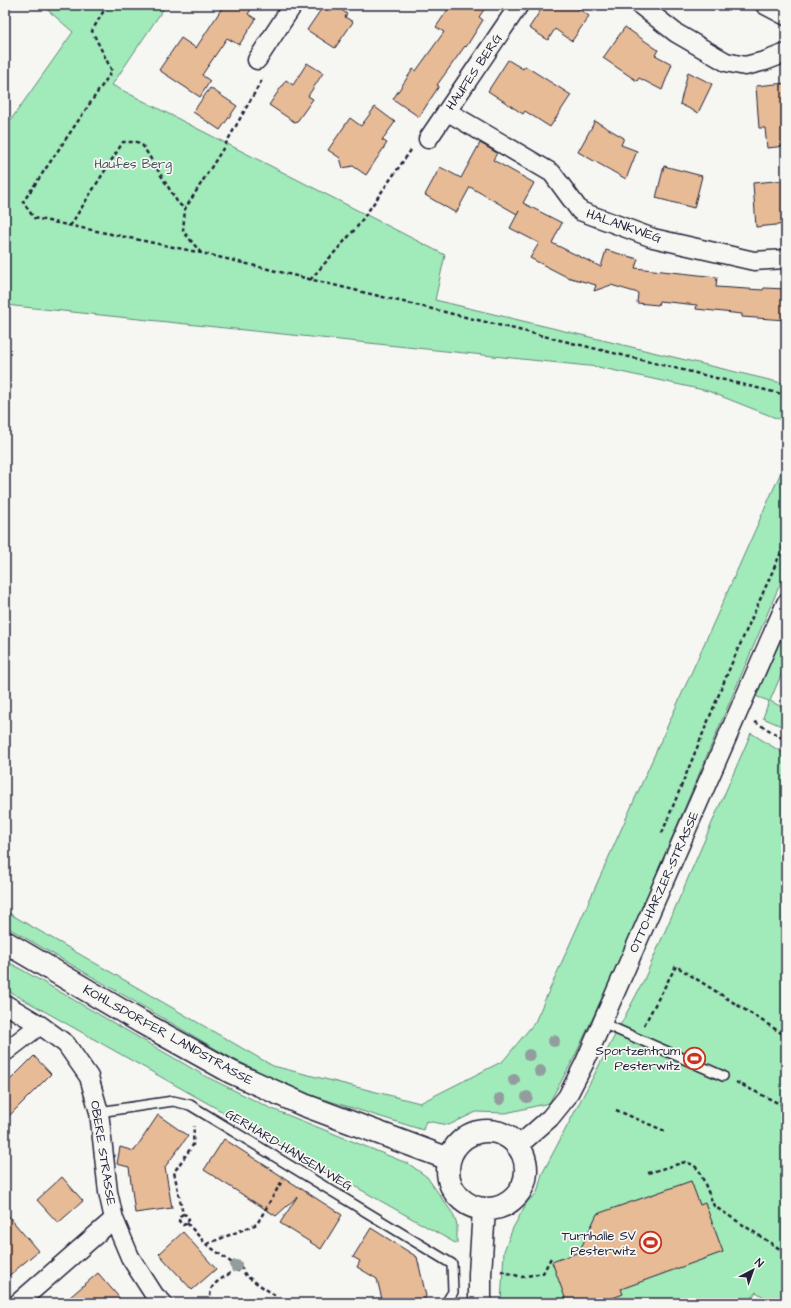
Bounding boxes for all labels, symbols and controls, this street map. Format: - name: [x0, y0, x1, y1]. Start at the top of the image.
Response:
- street label: HAUFES BERG: [442, 30, 506, 114]
- park label: Haufes Berg: [94, 155, 172, 174]
- street label: HALANKWEG: [584, 205, 664, 247]
- street label: OTTO-HARZER-STRASSE: [625, 808, 703, 955]
- street label: KOHLSDORFER LANDSTRASSE: [80, 981, 256, 1089]
- place label: Sportzentrum Pesterwitz: [596, 1042, 681, 1075]
- sports icon: Sportzentrum Pesterwitz: [682, 1045, 708, 1071]
- street label: OBERE STRASSE: [86, 1099, 120, 1207]
- street label: GERHARD-HANSEN-WEG: [222, 1105, 356, 1195]
- place label: Turnhalle SV Pesterwitz: [562, 1227, 637, 1260]
- sports icon: Turnhalle SV Pesterwitz: [638, 1230, 664, 1256]
- north arrow: [733, 1250, 773, 1290]
- text: N: [752, 1255, 767, 1271]

